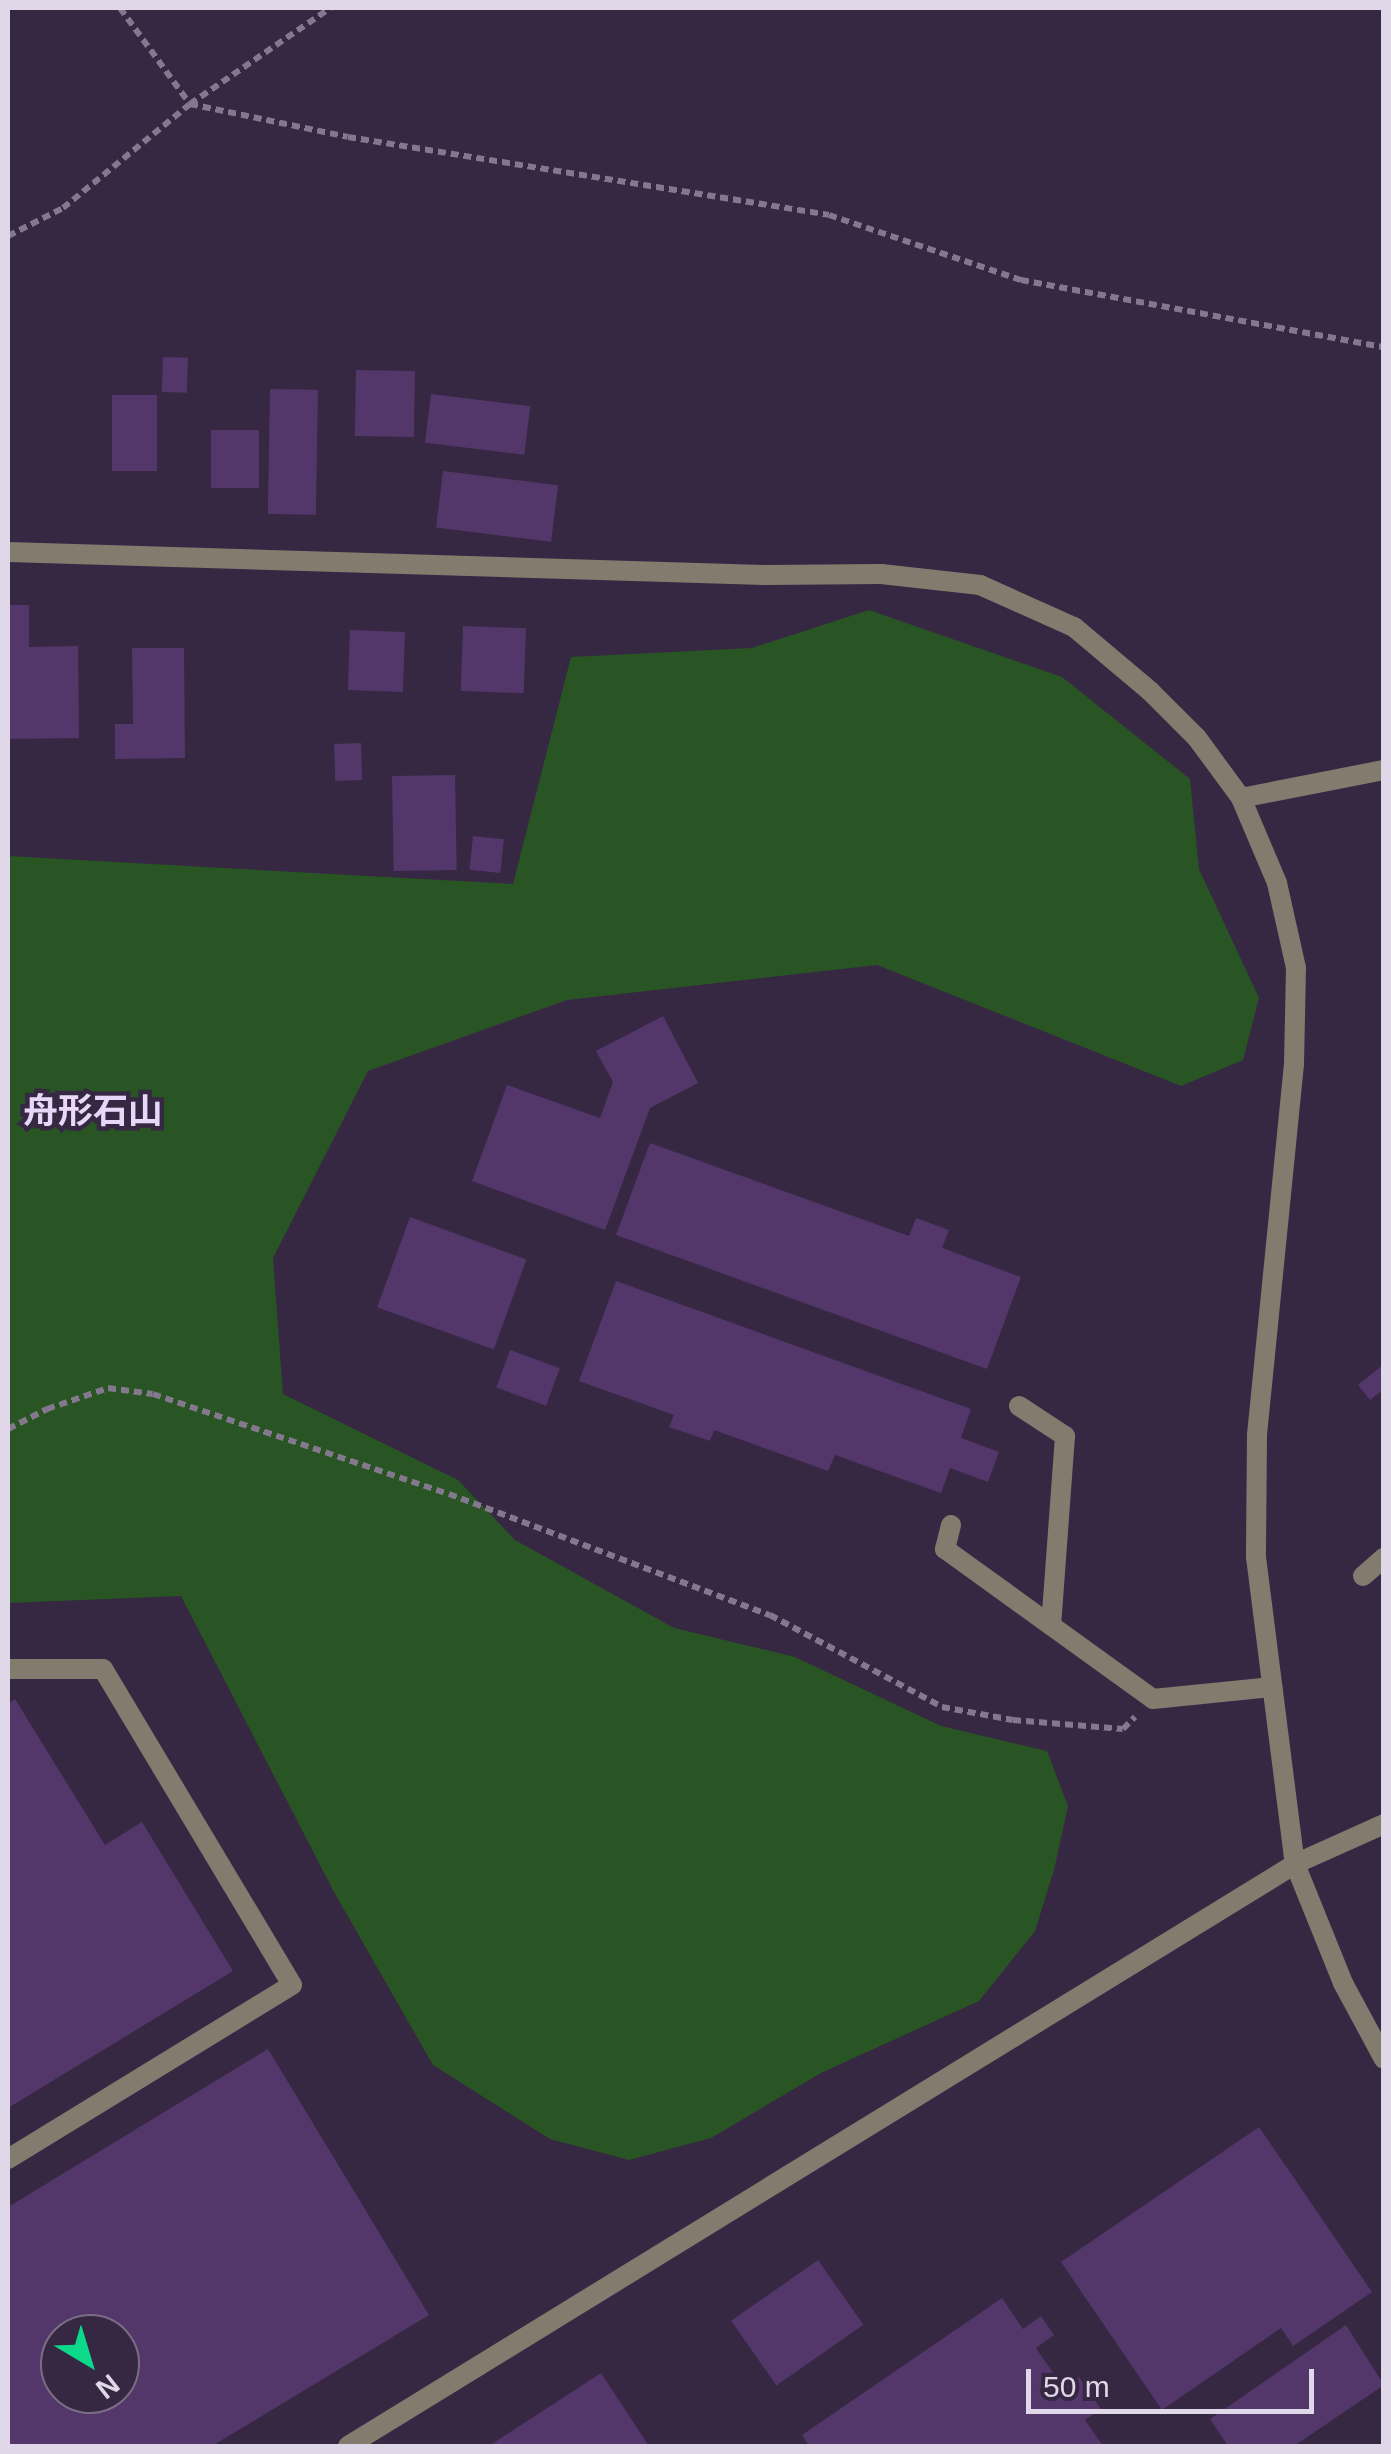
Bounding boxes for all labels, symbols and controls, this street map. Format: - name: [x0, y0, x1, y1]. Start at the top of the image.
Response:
- district label: 舟形石山: [23, 1090, 163, 1132]
- north arrow: [40, 2314, 140, 2414]
- scale bar: [1031, 2349, 1318, 2411]
- text: N: [90, 2368, 125, 2405]
- text: 50 m: [1043, 2370, 1110, 2403]

